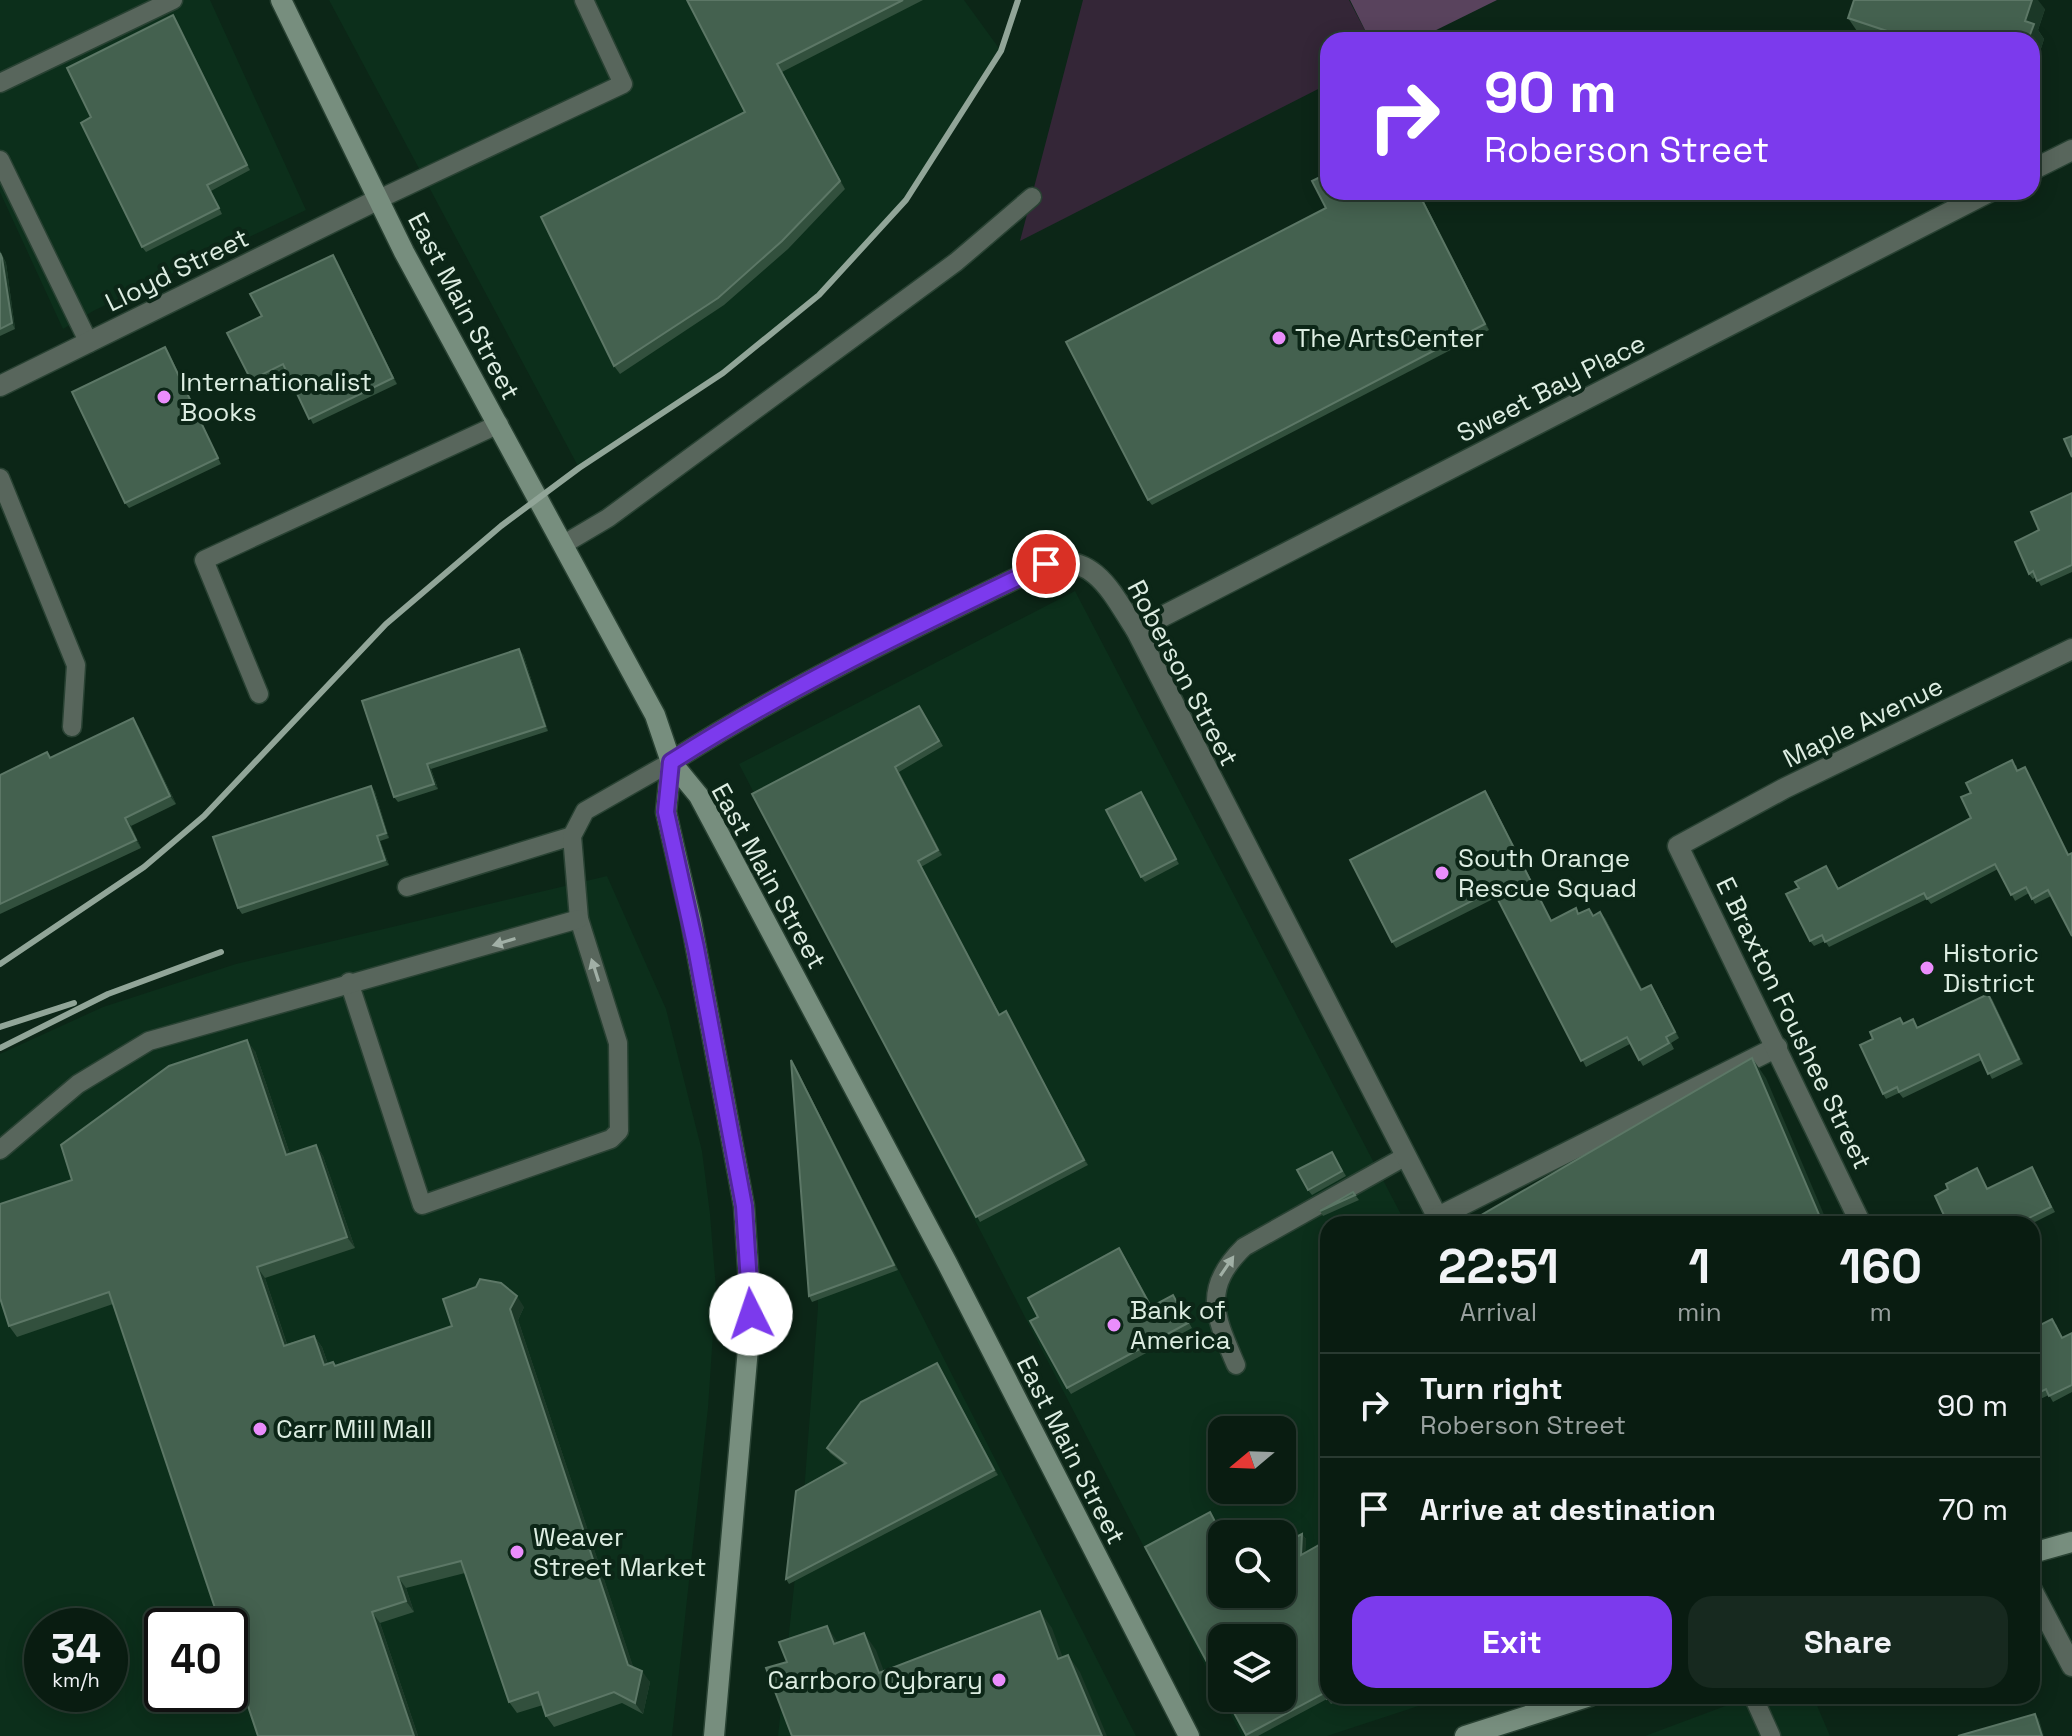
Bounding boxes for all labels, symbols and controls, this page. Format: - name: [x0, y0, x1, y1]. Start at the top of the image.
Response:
- text: 90 m: [1484, 57, 1617, 128]
- icon: right: [1352, 64, 1456, 168]
- text: Roberson Street: [1484, 127, 1769, 173]
- street label: East Main Street: [400, 206, 528, 406]
- street label: Lloyd Street: [100, 221, 254, 319]
- place label: The ArtsCenter: [1295, 321, 1484, 355]
- street label: Sweet Bay Place: [1451, 326, 1651, 450]
- marker: The ArtsCenter: [1270, 329, 1288, 347]
- place label: Internationalist Books: [180, 365, 372, 429]
- marker: Internationalist Books: [155, 388, 173, 406]
- pin: [1012, 530, 1080, 598]
- icon: arrive: [1024, 542, 1068, 586]
- street label: Roberson Street: [1120, 574, 1246, 772]
- street label: Maple Avenue: [1777, 669, 1949, 775]
- street label: East Main Street: [704, 777, 834, 975]
- place label: South Orange Rescue Squad: [1458, 841, 1637, 905]
- marker: South Orange Rescue Squad: [1433, 864, 1451, 882]
- street label: E Braxton Foushee Street: [1708, 871, 1880, 1175]
- one-way arrow: [492, 936, 516, 949]
- place label: Historic District: [1943, 936, 2039, 1000]
- one-way arrow: [588, 958, 601, 982]
- marker: Historic District: [1918, 959, 1936, 977]
- text: 22:51: [1438, 1236, 1559, 1297]
- text: 1: [1688, 1236, 1710, 1297]
- text: 160: [1840, 1236, 1922, 1297]
- one-way arrow: [1220, 1256, 1235, 1277]
- position arrow: [709, 1272, 793, 1356]
- place label: Bank of America: [1130, 1293, 1231, 1357]
- text: Arrival: [1460, 1295, 1537, 1329]
- text: min: [1677, 1295, 1722, 1329]
- text: m: [1870, 1295, 1892, 1329]
- marker: Bank of America: [1105, 1316, 1123, 1334]
- street label: East Main Street: [1009, 1350, 1133, 1550]
- text: Turn right: [1420, 1369, 1563, 1408]
- icon: right: [1352, 1383, 1396, 1427]
- text: 90 m: [1937, 1386, 2008, 1425]
- text: Roberson Street: [1420, 1408, 1626, 1442]
- place label: Carr Mill Mall: [276, 1412, 432, 1446]
- north arrow: [1208, 1416, 1296, 1504]
- map controls: [1208, 1416, 1296, 1712]
- marker: Carr Mill Mall: [251, 1420, 269, 1438]
- icon: arrive: [1352, 1487, 1396, 1531]
- text: Arrive at destination: [1420, 1490, 1716, 1529]
- text: 70 m: [1939, 1490, 2008, 1529]
- place label: Weaver Street Market: [533, 1520, 707, 1584]
- button: search: [1208, 1520, 1296, 1608]
- marker: Weaver Street Market: [508, 1543, 526, 1561]
- button: Exit: [1352, 1596, 1672, 1688]
- button: Share: [1688, 1596, 2008, 1688]
- speed limit sign: 40: [144, 1608, 248, 1712]
- text: 34: [51, 1624, 101, 1675]
- button: layers: [1208, 1624, 1296, 1712]
- place label: Carrboro Cybrary: [767, 1663, 983, 1697]
- text: km/h: [52, 1667, 100, 1693]
- marker: Carrboro Cybrary: [990, 1671, 1008, 1689]

